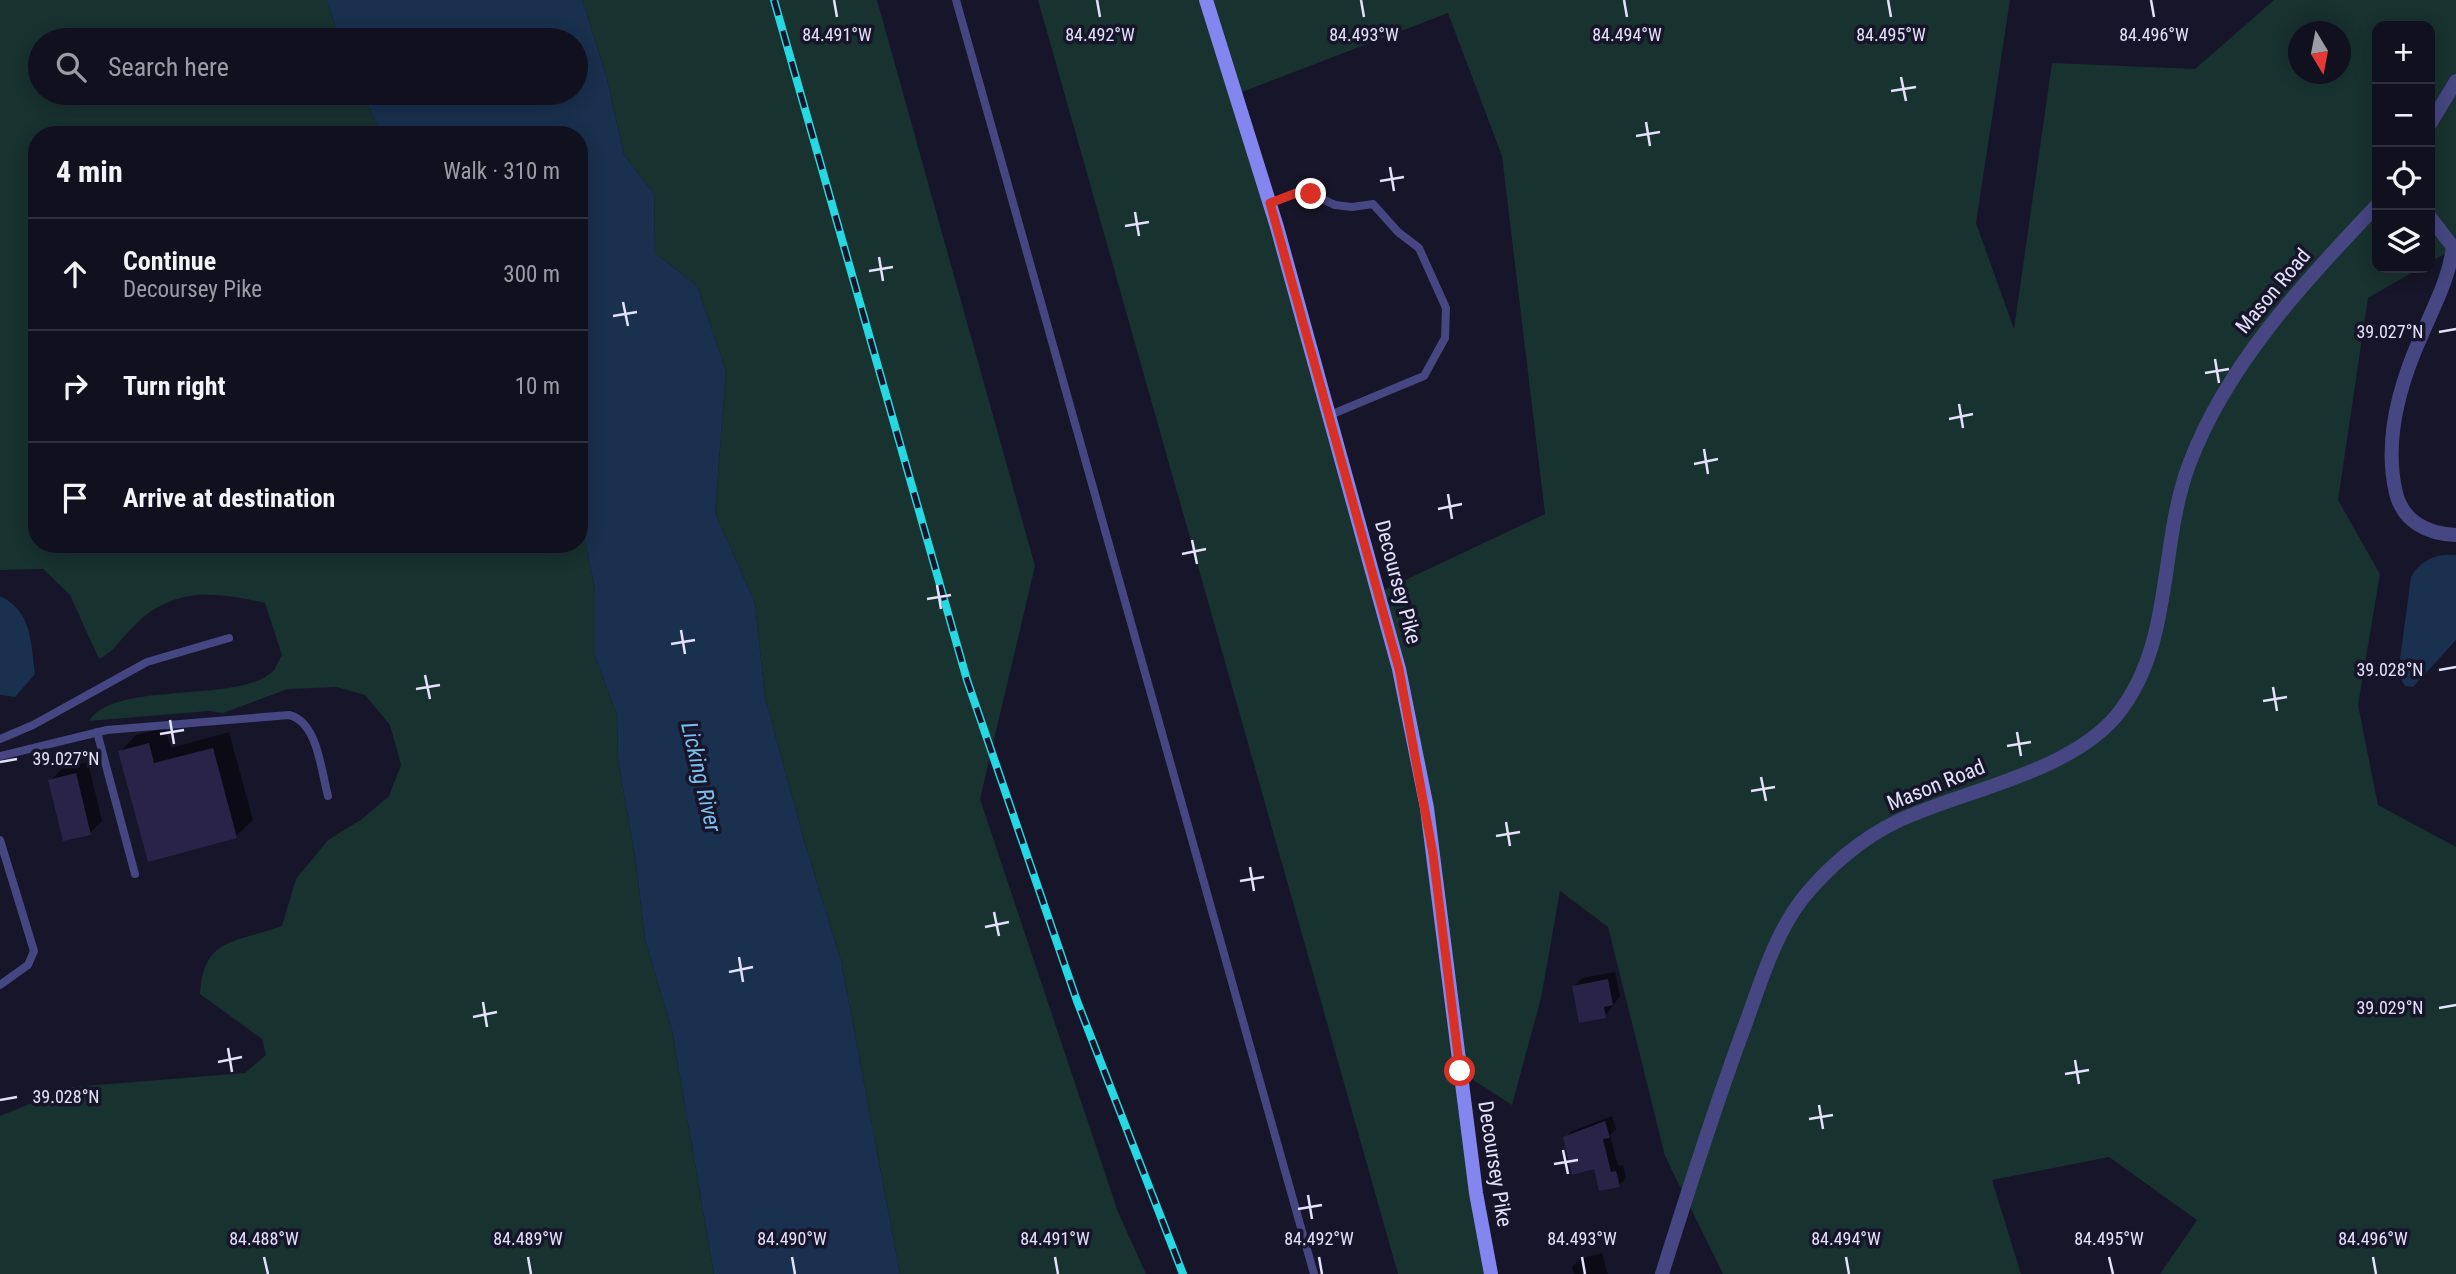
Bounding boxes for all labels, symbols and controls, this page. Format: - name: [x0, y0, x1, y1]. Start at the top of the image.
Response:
- north arrow: [2288, 21, 2351, 84]
- map controls: [2372, 21, 2435, 273]
- button: +: [2372, 21, 2435, 84]
- text: 84.491°W: [802, 24, 872, 45]
- text: 84.492°W: [1065, 24, 1135, 45]
- text: 84.493°W: [1329, 24, 1399, 45]
- text: 84.494°W: [1592, 24, 1662, 45]
- text: 84.495°W: [1856, 24, 1926, 45]
- text: 84.496°W: [2119, 24, 2189, 45]
- search box: [28, 28, 588, 105]
- icon: search: [52, 48, 90, 86]
- text: Search here: [108, 52, 229, 82]
- button: −: [2372, 84, 2435, 147]
- button: locate: [2372, 147, 2435, 210]
- text: 4 min: [56, 154, 123, 189]
- text: Walk · 310 m: [443, 158, 560, 185]
- route end: [1295, 178, 1326, 209]
- button: layers: [2372, 210, 2435, 273]
- street label: Mason Road: [2231, 244, 2315, 338]
- text: Continue: [123, 246, 216, 276]
- icon: ahead: [56, 255, 94, 293]
- text: 300 m: [503, 261, 560, 288]
- text: Decoursey Pike: [123, 276, 262, 303]
- text: 39.027°N: [2356, 321, 2424, 342]
- icon: right: [56, 367, 94, 405]
- text: Turn right: [123, 371, 225, 401]
- text: 10 m: [515, 373, 560, 400]
- icon: arrive: [56, 479, 94, 517]
- text: Arrive at destination: [123, 483, 335, 513]
- street label: Decoursey Pike: [1370, 518, 1426, 647]
- text: 39.028°N: [2356, 659, 2424, 680]
- water label: Licking River: [675, 719, 727, 836]
- text: 39.027°N: [32, 748, 100, 769]
- street label: Mason Road: [1884, 755, 1988, 815]
- text: 39.029°N: [2356, 997, 2424, 1018]
- route start: [1444, 1055, 1475, 1086]
- text: 39.028°N: [32, 1086, 100, 1107]
- street label: Decoursey Pike: [1473, 1099, 1517, 1229]
- text: 84.488°W: [229, 1228, 299, 1249]
- text: 84.489°W: [493, 1228, 563, 1249]
- text: 84.490°W: [757, 1228, 827, 1249]
- text: 84.491°W: [1020, 1228, 1090, 1249]
- text: 84.492°W: [1284, 1228, 1354, 1249]
- text: 84.493°W: [1547, 1228, 1617, 1249]
- text: 84.494°W: [1811, 1228, 1881, 1249]
- text: 84.495°W: [2074, 1228, 2144, 1249]
- text: 84.496°W: [2338, 1228, 2408, 1249]

